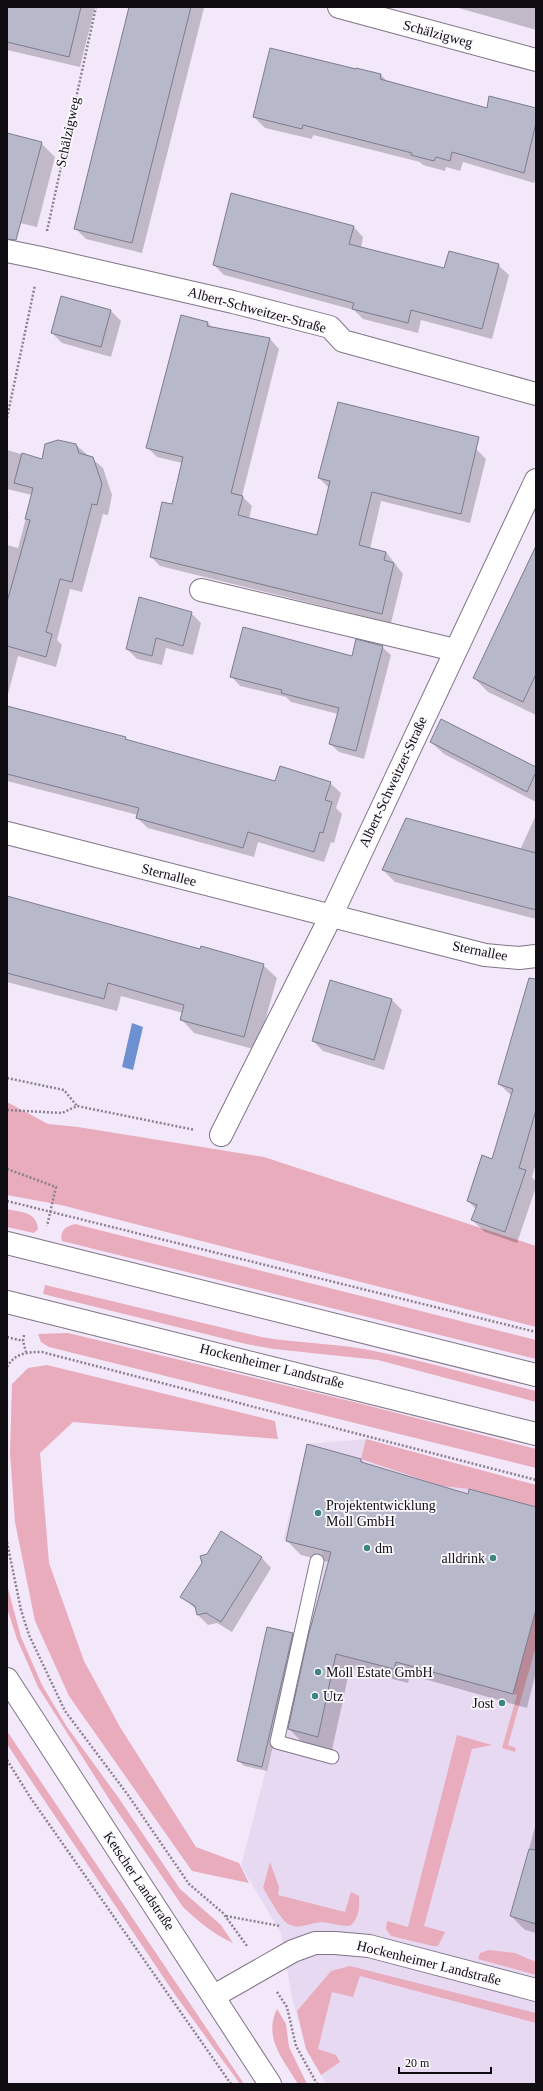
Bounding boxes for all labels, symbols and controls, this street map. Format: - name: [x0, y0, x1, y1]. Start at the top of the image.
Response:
- street label: Schälzigweg: [402, 17, 474, 51]
- street label: Schälzigweg: [53, 95, 83, 169]
- street label: Albert-Schweitzer-Straße: [186, 284, 328, 336]
- street label: Albert-Schweitzer-Straße: [356, 714, 430, 850]
- street label: Sternallee: [140, 861, 198, 889]
- street label: Sternallee: [451, 938, 509, 964]
- street label: Hockenheimer Landstraße: [198, 1341, 346, 1391]
- place label: Projektentwicklung Moll GmbH: [326, 1498, 436, 1529]
- marker: Projektentwicklung Moll GmbH: [313, 1508, 323, 1518]
- place label: dm: [375, 1541, 393, 1556]
- marker: dm: [362, 1543, 372, 1553]
- place label: alldrink: [441, 1551, 485, 1566]
- marker: alldrink: [488, 1553, 498, 1563]
- place label: Moll Estate GmbH: [326, 1665, 433, 1680]
- marker: Moll Estate GmbH: [313, 1667, 323, 1677]
- place label: Utz: [323, 1689, 343, 1704]
- marker: Utz: [310, 1691, 320, 1701]
- place label: Jost: [472, 1696, 494, 1711]
- marker: Jost: [497, 1698, 507, 1708]
- street label: Ketscher Landstraße: [101, 1829, 177, 1933]
- street label: Hockenheimer Landstraße: [355, 1938, 503, 1988]
- scale bar: [399, 2049, 491, 2075]
- text: 20 m: [405, 2056, 430, 2070]

